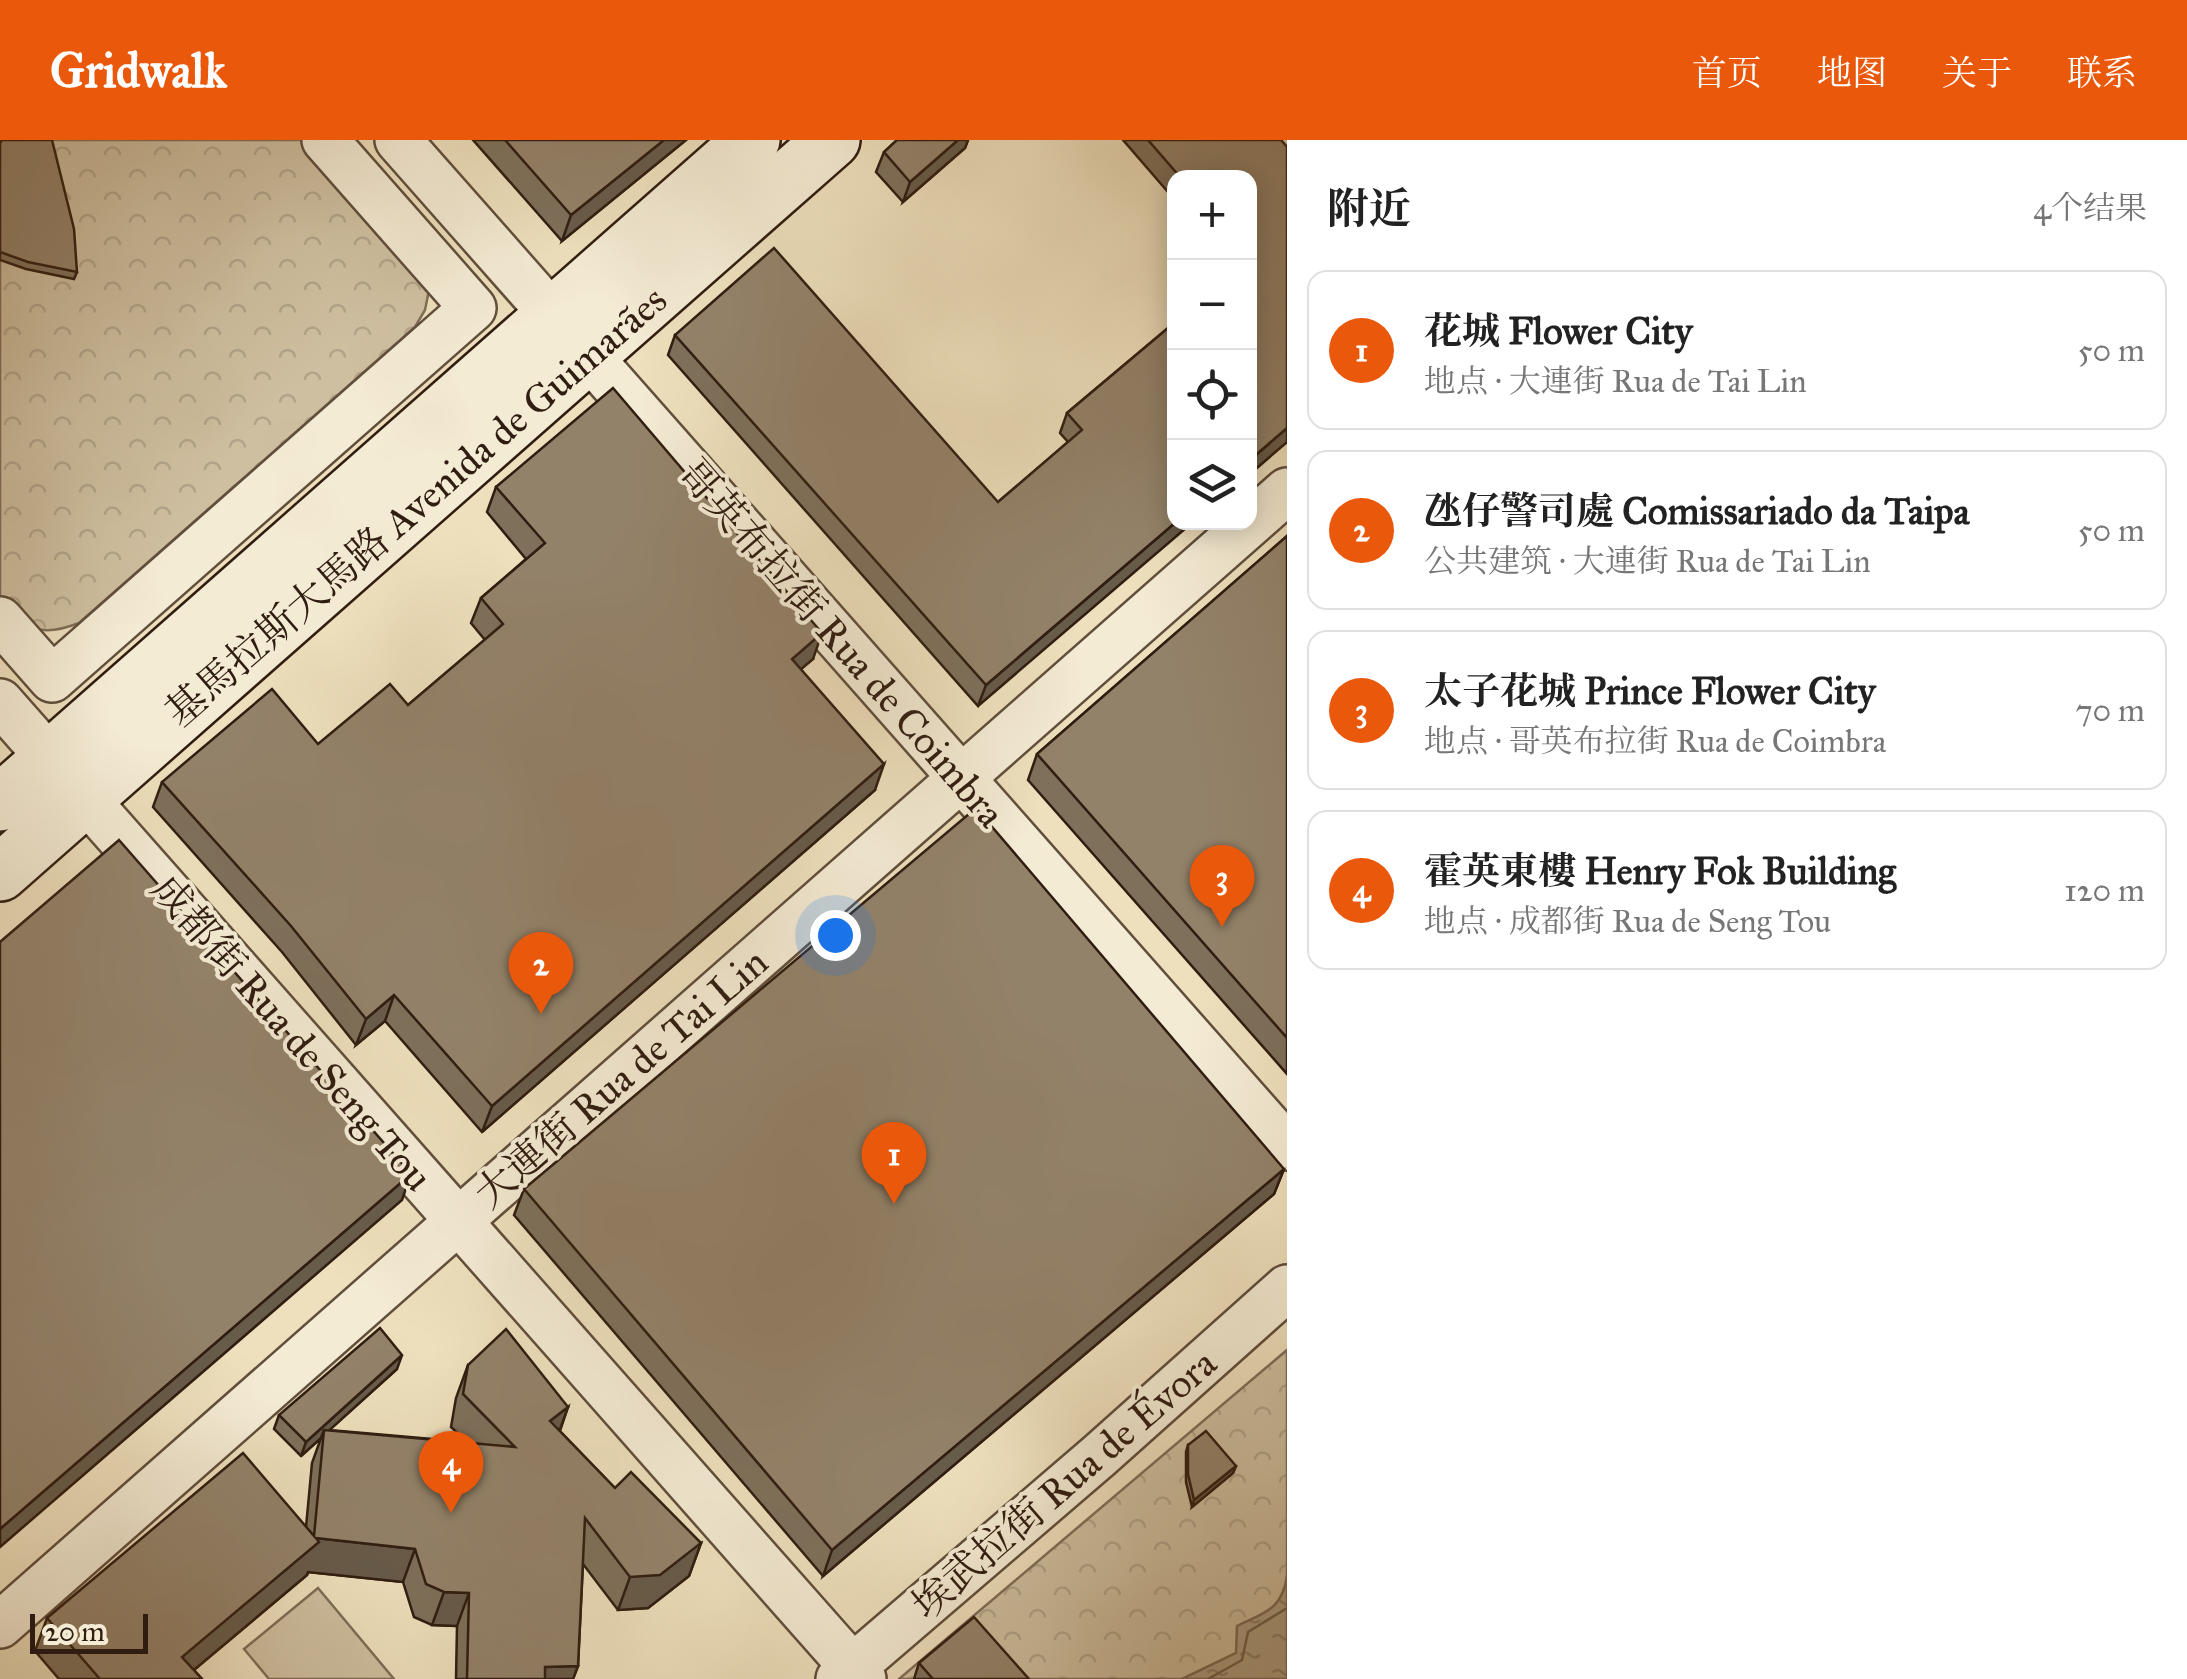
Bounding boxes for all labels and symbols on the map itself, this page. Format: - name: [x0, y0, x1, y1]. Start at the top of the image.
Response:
- street label: 基馬拉斯大馬路 Avenida de Guimarães: [155, 275, 677, 737]
- street label: 哥英布拉街 Rua de Coimbra: [669, 449, 1015, 837]
- pin: 3: [1190, 844, 1254, 927]
- street label: 成都街 Rua de Seng Tou: [141, 865, 443, 1201]
- your location: [810, 910, 861, 961]
- pin: 2: [508, 932, 574, 1014]
- street label: 大連街 Rua de Tai Lin: [464, 937, 778, 1219]
- pin: 1: [862, 1122, 926, 1204]
- street label: 埃武拉街 Rua de Évora: [901, 1338, 1226, 1630]
- pin: 4: [418, 1430, 484, 1513]
- scale bar: [30, 1609, 148, 1654]

